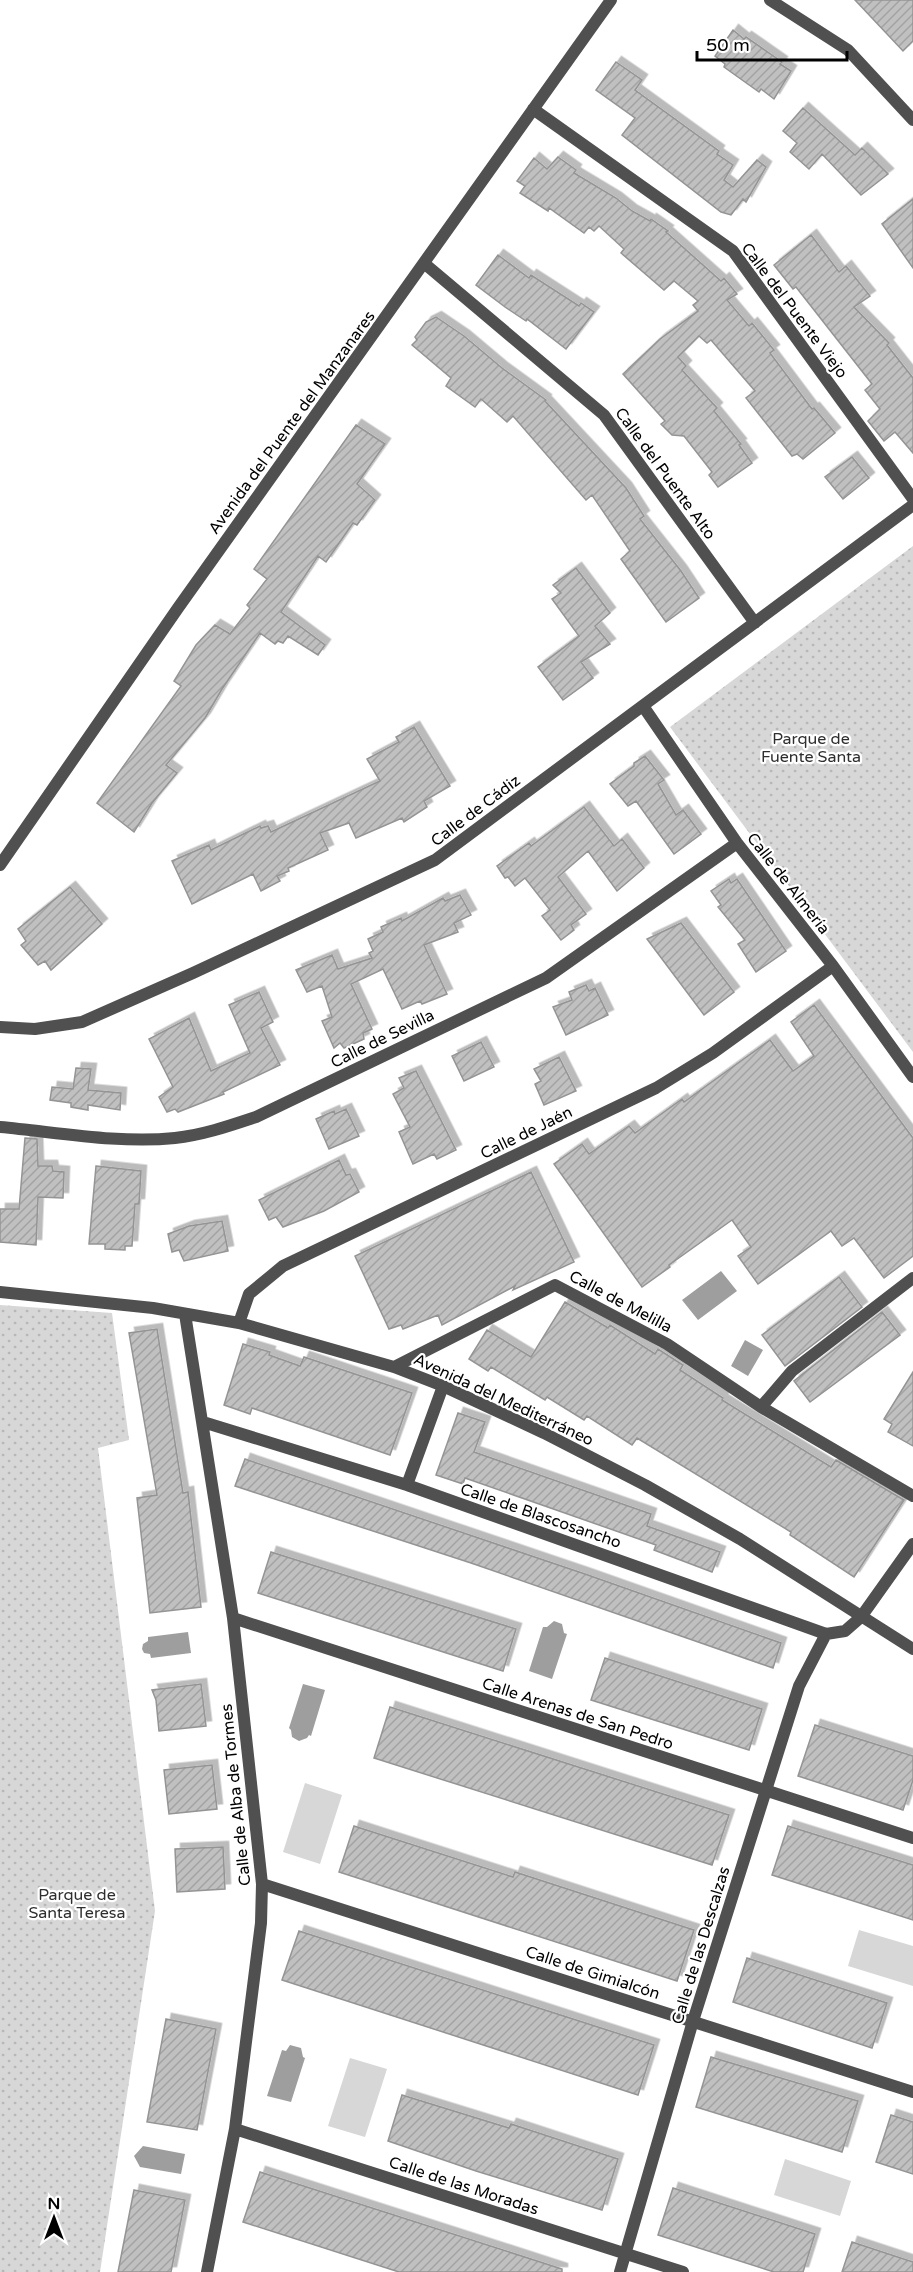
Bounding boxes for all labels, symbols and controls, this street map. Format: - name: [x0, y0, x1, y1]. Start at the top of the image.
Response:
- scale bar: [697, 24, 847, 62]
- text: 50 m: [706, 34, 750, 56]
- street label: Calle del Puente Viejo: [737, 239, 852, 382]
- street label: Avenida del Puente del Manzanares: [204, 307, 380, 538]
- street label: Calle del Puente Alto: [611, 404, 720, 544]
- park label: Parque de Fuente Santa: [761, 729, 861, 767]
- street label: Calle de Cádiz: [427, 771, 524, 851]
- street label: Calle de Almería: [742, 829, 834, 938]
- street label: Calle de Sevilla: [327, 1005, 438, 1073]
- street label: Calle de Jaén: [477, 1102, 576, 1164]
- street label: Calle de Melilla: [566, 1266, 675, 1337]
- street label: Avenida del Mediterráneo: [410, 1349, 597, 1450]
- street label: Calle de Blascosancho: [458, 1479, 624, 1553]
- street label: Calle Arenas de San Pedro: [479, 1674, 676, 1754]
- street label: Calle de Alba de Tormes: [216, 1703, 256, 1887]
- street label: Calle de las Descalzas: [667, 1864, 734, 2027]
- park label: Parque de Santa Teresa: [28, 1885, 126, 1923]
- street label: Calle de Gimialcón: [523, 1942, 662, 2004]
- street label: Calle de las Moradas: [386, 2152, 541, 2220]
- north arrow: [24, 2188, 84, 2248]
- text: N: [48, 2194, 60, 2214]

